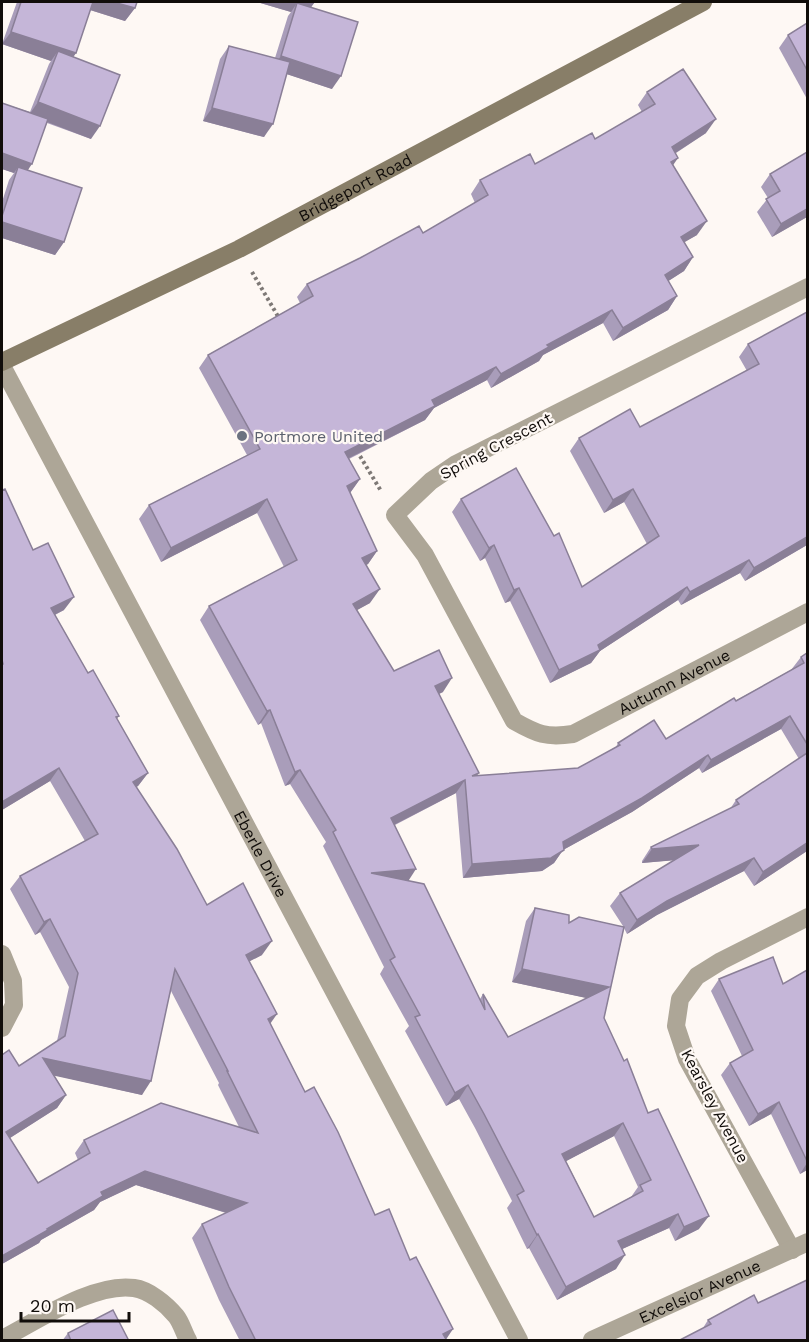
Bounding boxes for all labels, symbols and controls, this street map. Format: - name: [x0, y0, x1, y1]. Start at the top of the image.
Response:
- street label: Bridgeport Road: [295, 149, 415, 225]
- street label: Spring Crescent: [437, 408, 556, 484]
- place label: Portmore United: [254, 427, 383, 446]
- marker: Portmore United: [235, 429, 249, 443]
- street label: Autumn Avenue: [615, 645, 733, 718]
- street label: Eberle Drive: [230, 807, 292, 900]
- street label: Kearsley Avenue: [677, 1046, 753, 1166]
- street label: Excelsior Avenue: [636, 1255, 763, 1327]
- scale bar: [21, 1285, 129, 1323]
- text: 20 m: [30, 1295, 75, 1316]

